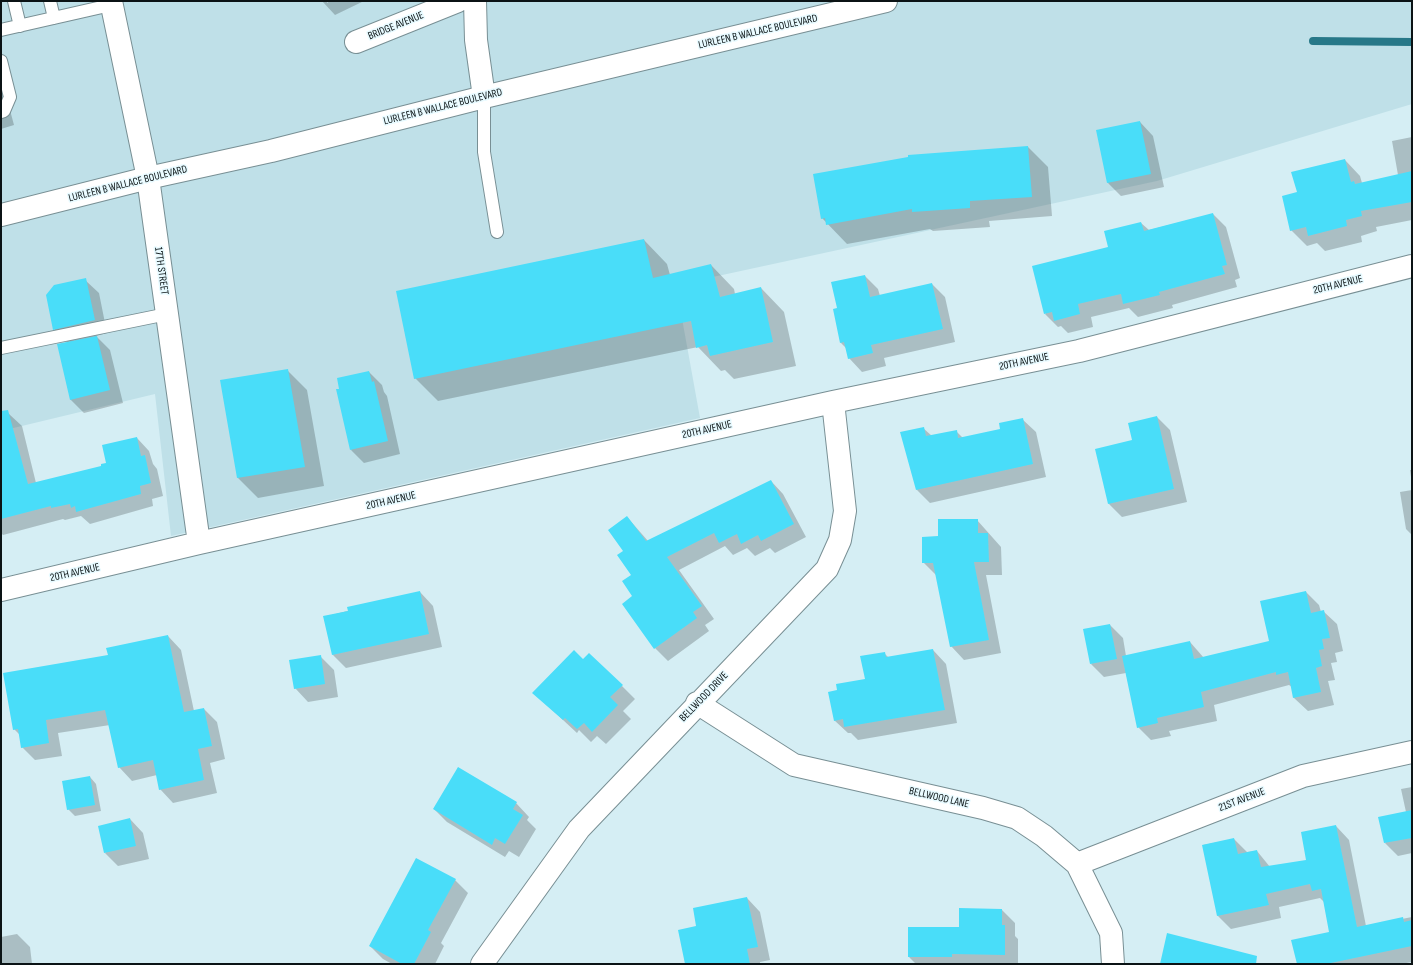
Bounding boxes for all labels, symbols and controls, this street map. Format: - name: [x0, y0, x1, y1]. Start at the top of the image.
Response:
- street label: BRIDGE AVENUE: [366, 9, 426, 43]
- street label: LURLEEN B WALLACE BOULEVARD: [697, 12, 819, 52]
- street label: LURLEEN B WALLACE BOULEVARD: [382, 86, 504, 128]
- street label: LURLEEN B WALLACE BOULEVARD: [67, 163, 189, 205]
- street label: 17TH STREET: [151, 246, 171, 296]
- street label: 20TH AVENUE: [1312, 273, 1364, 297]
- street label: 20TH AVENUE: [998, 350, 1050, 374]
- street label: 20TH AVENUE: [681, 418, 733, 442]
- street label: 20TH AVENUE: [365, 489, 417, 513]
- street label: 20TH AVENUE: [49, 561, 101, 585]
- street label: BELLWOOD DRIVE: [677, 669, 731, 725]
- street label: BELLWOOD LANE: [908, 785, 970, 811]
- street label: 21ST AVENUE: [1217, 785, 1267, 815]

